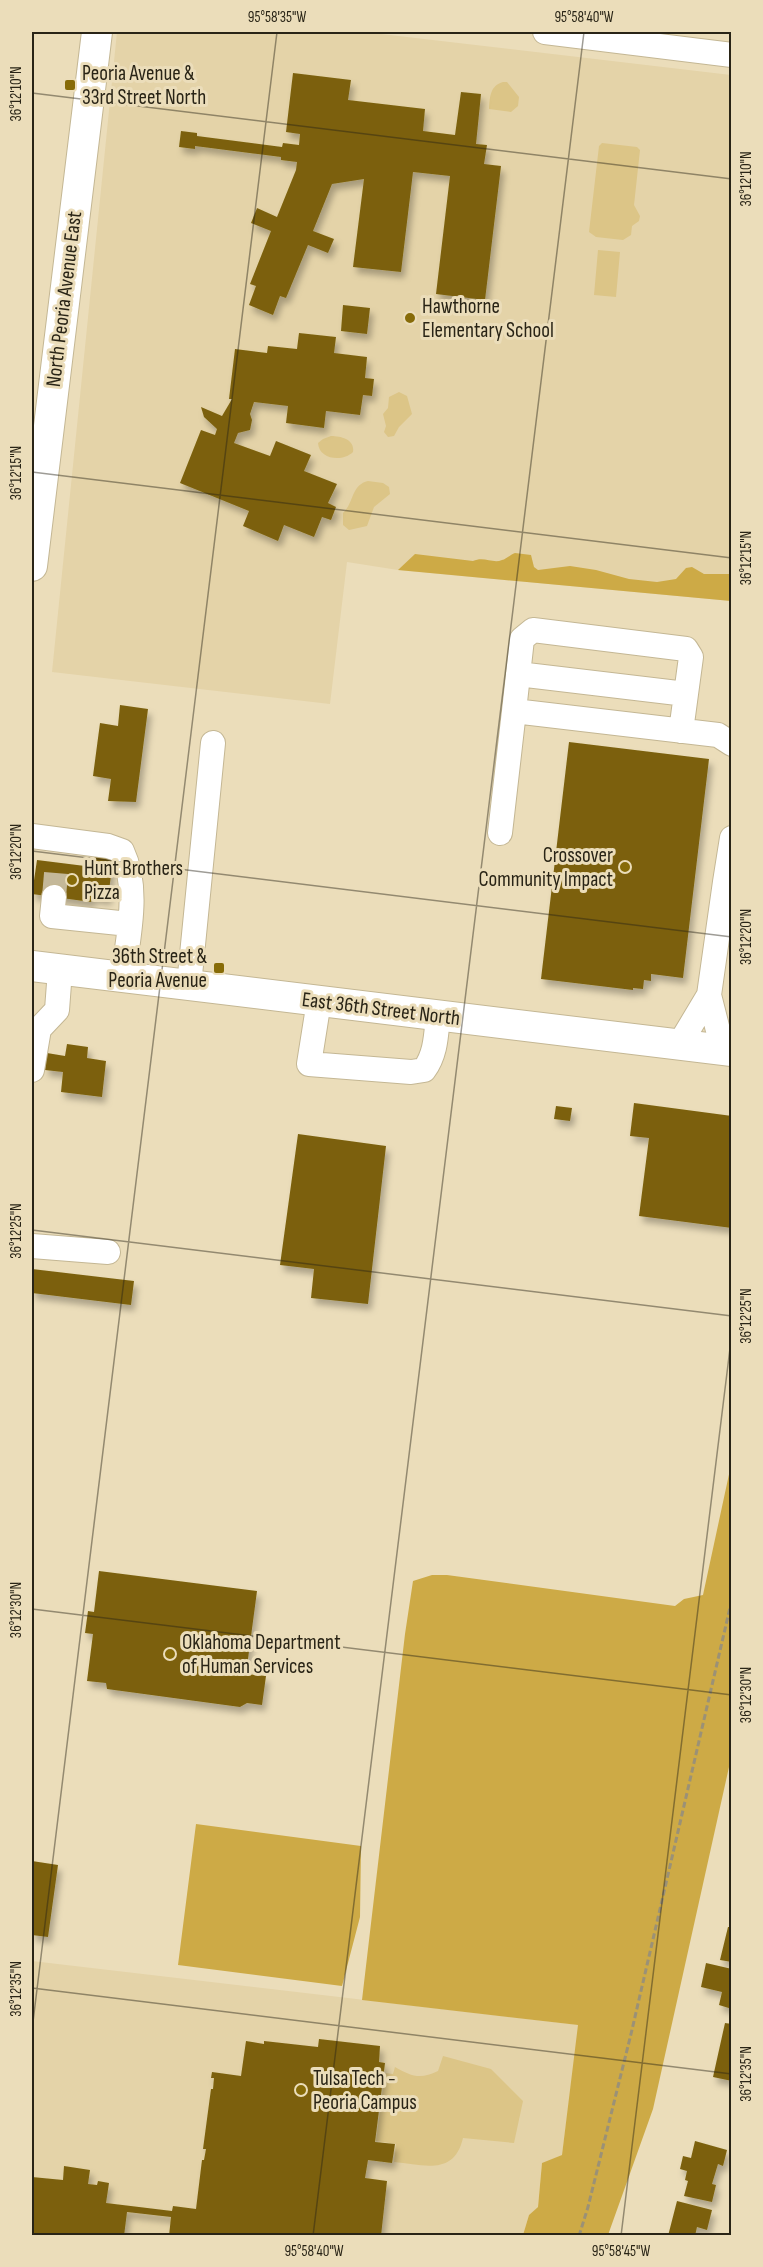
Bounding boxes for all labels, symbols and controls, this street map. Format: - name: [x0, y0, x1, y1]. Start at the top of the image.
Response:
- text: 95°58'35"W: [248, 8, 306, 27]
- text: 95°58'40"W: [554, 8, 614, 27]
- place label: Peoria Avenue & 33rd Street North: [82, 61, 206, 110]
- text: 36°12'10"N: [7, 66, 26, 122]
- marker: Peoria Avenue & 33rd Street North: [63, 78, 77, 92]
- text: 36°12'10"N: [737, 151, 756, 207]
- street label: North Peoria Avenue East: [41, 210, 87, 388]
- place label: Hawthorne Elementary School: [422, 294, 554, 343]
- marker: Hawthorne Elementary School: [403, 311, 417, 325]
- text: 36°12'15"N: [7, 446, 26, 500]
- text: 36°12'15"N: [737, 531, 756, 585]
- text: 36°12'20"N: [7, 824, 26, 880]
- place label: Crossover Community Impact: [479, 843, 613, 892]
- place label: Hunt Brothers Pizza: [84, 856, 183, 905]
- marker: Crossover Community Impact: [618, 860, 632, 874]
- marker: Hunt Brothers Pizza: [65, 873, 79, 887]
- text: 36°12'20"N: [737, 909, 756, 965]
- place label: 36th Street & Peoria Avenue: [108, 944, 207, 993]
- marker: 36th Street & Peoria Avenue: [212, 961, 226, 975]
- street label: East 36th Street North: [300, 987, 462, 1031]
- text: 36°12'25"N: [7, 1203, 26, 1259]
- text: 36°12'25"N: [737, 1288, 756, 1344]
- text: 36°12'30"N: [7, 1582, 26, 1638]
- place label: Oklahoma Department of Human Services: [182, 1630, 341, 1679]
- marker: Oklahoma Department of Human Services: [163, 1647, 177, 1661]
- text: 36°12'30"N: [737, 1667, 756, 1723]
- text: 36°12'35"N: [7, 1961, 26, 2017]
- text: 36°12'35"N: [737, 2046, 756, 2102]
- place label: Tulsa Tech - Peoria Campus: [313, 2066, 417, 2115]
- marker: Tulsa Tech - Peoria Campus: [294, 2083, 308, 2097]
- text: 95°58'40"W: [284, 2242, 344, 2261]
- text: 95°58'45"W: [592, 2242, 650, 2261]

